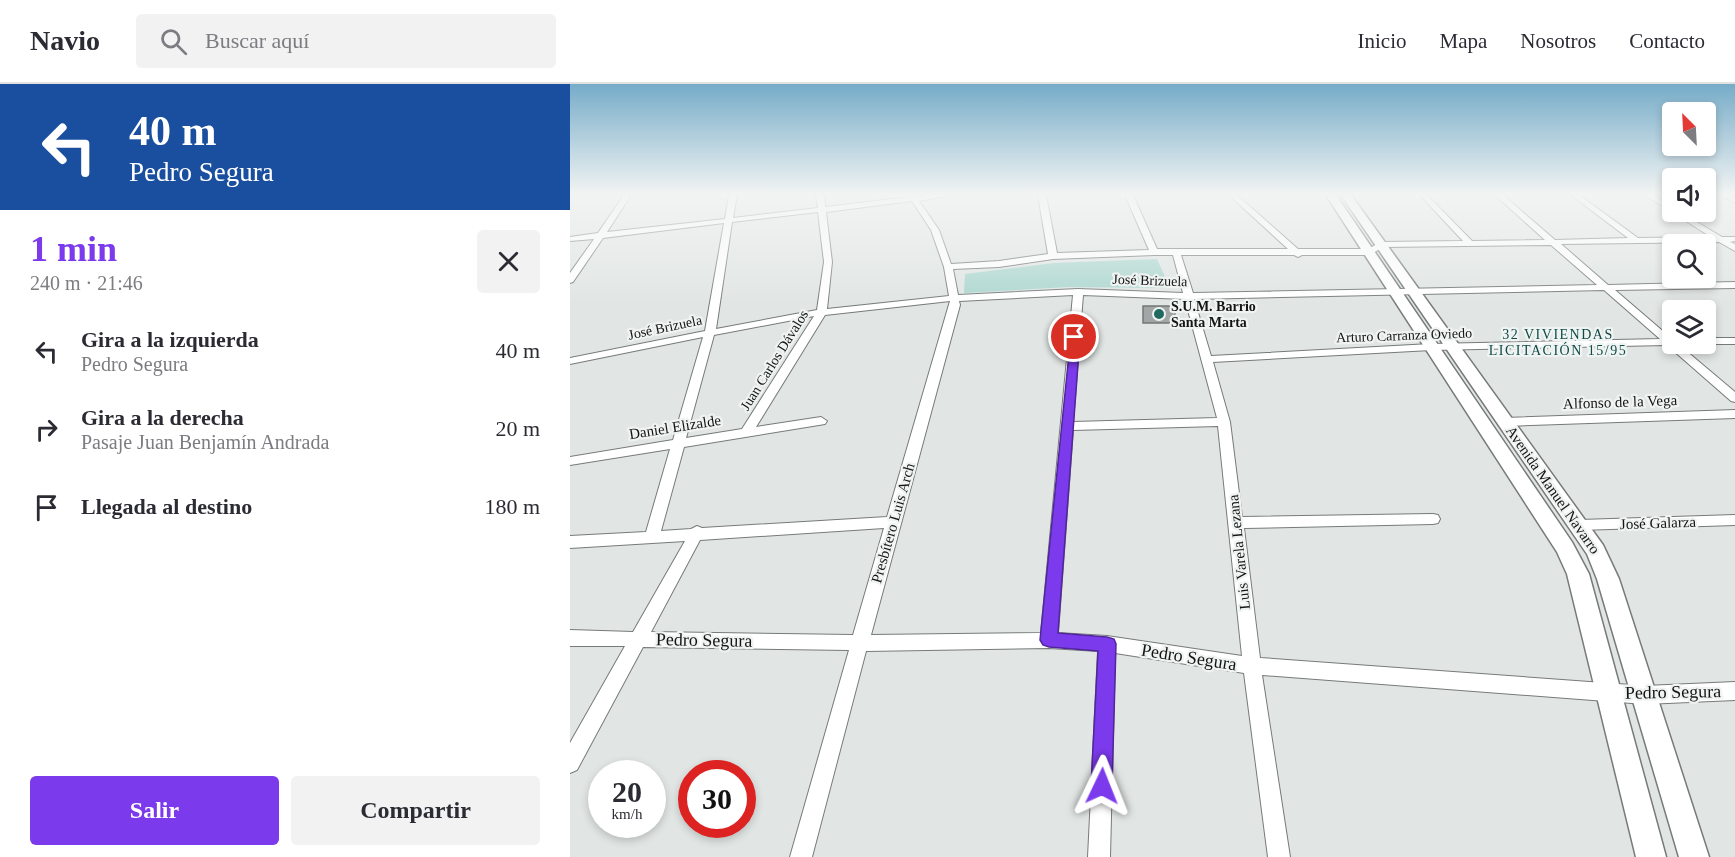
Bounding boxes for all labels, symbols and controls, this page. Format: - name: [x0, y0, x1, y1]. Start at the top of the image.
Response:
- search box: [136, 14, 556, 68]
- text: Navio: [30, 25, 100, 56]
- icon: search: [157, 25, 190, 58]
- text: Buscar aquí: [205, 28, 309, 53]
- text: Inicio: [1358, 29, 1407, 53]
- text: Mapa: [1440, 29, 1487, 53]
- text: Nosotros: [1520, 29, 1596, 53]
- text: Contacto: [1629, 29, 1705, 53]
- north arrow: [1662, 102, 1716, 156]
- map controls: [1662, 102, 1716, 354]
- icon: left: [30, 108, 108, 186]
- text: 40 m: [129, 108, 217, 154]
- text: Pedro Segura: [129, 157, 274, 187]
- button: sound: [1662, 168, 1716, 222]
- text: 1 min: [30, 229, 117, 269]
- button: close: [477, 230, 540, 293]
- button: search: [1662, 234, 1716, 288]
- text: 240 m · 21:46: [30, 272, 143, 294]
- street label: José Brizuela: [1112, 272, 1189, 289]
- place label: S.U.M. Barrio Santa Marta: [1171, 299, 1256, 330]
- button: layers: [1662, 300, 1716, 354]
- street label: Juan Carlos Dávalos: [738, 307, 811, 413]
- marker: S.U.M. Barrio Santa Marta: [1152, 307, 1166, 321]
- pin: [1048, 311, 1099, 362]
- street label: José Brizuela: [627, 312, 704, 343]
- icon: arrive: [1057, 320, 1090, 353]
- street label: Arturo Carranza Oviedo: [1336, 326, 1472, 345]
- text: Gira a la izquierda: [81, 327, 259, 352]
- district label: 32 VIVIENDAS LICITACIÓN 15/95: [1489, 327, 1627, 358]
- icon: left: [30, 335, 63, 368]
- text: 40 m: [495, 338, 540, 363]
- text: Pedro Segura: [81, 353, 188, 375]
- street label: Alfonso de la Vega: [1563, 392, 1678, 412]
- text: Gira a la derecha: [81, 405, 244, 430]
- street label: Daniel Elizalde: [628, 412, 722, 442]
- icon: right: [30, 413, 63, 446]
- text: 20 m: [495, 416, 540, 441]
- street label: Avenida Manuel Navarro: [1503, 423, 1603, 557]
- text: Pasaje Juan Benjamín Andrada: [81, 431, 329, 453]
- street label: Presbítero Luis Arch: [868, 461, 918, 585]
- icon: arrive: [30, 491, 63, 524]
- street label: Luis Varela Lezana: [1225, 493, 1253, 610]
- text: Llegada al destino: [81, 494, 252, 519]
- text: 180 m: [484, 494, 540, 519]
- street label: José Galarza: [1620, 514, 1697, 532]
- street label: Pedro Segura: [656, 629, 752, 651]
- street label: Pedro Segura: [1140, 640, 1238, 674]
- street label: Pedro Segura: [1625, 681, 1721, 703]
- position arrow: [1070, 754, 1134, 818]
- speed limit sign: 30: [678, 760, 756, 838]
- text: 20: [612, 775, 642, 808]
- button: Salir: [30, 776, 279, 845]
- button: Compartir: [291, 776, 540, 845]
- text: km/h: [612, 806, 642, 822]

